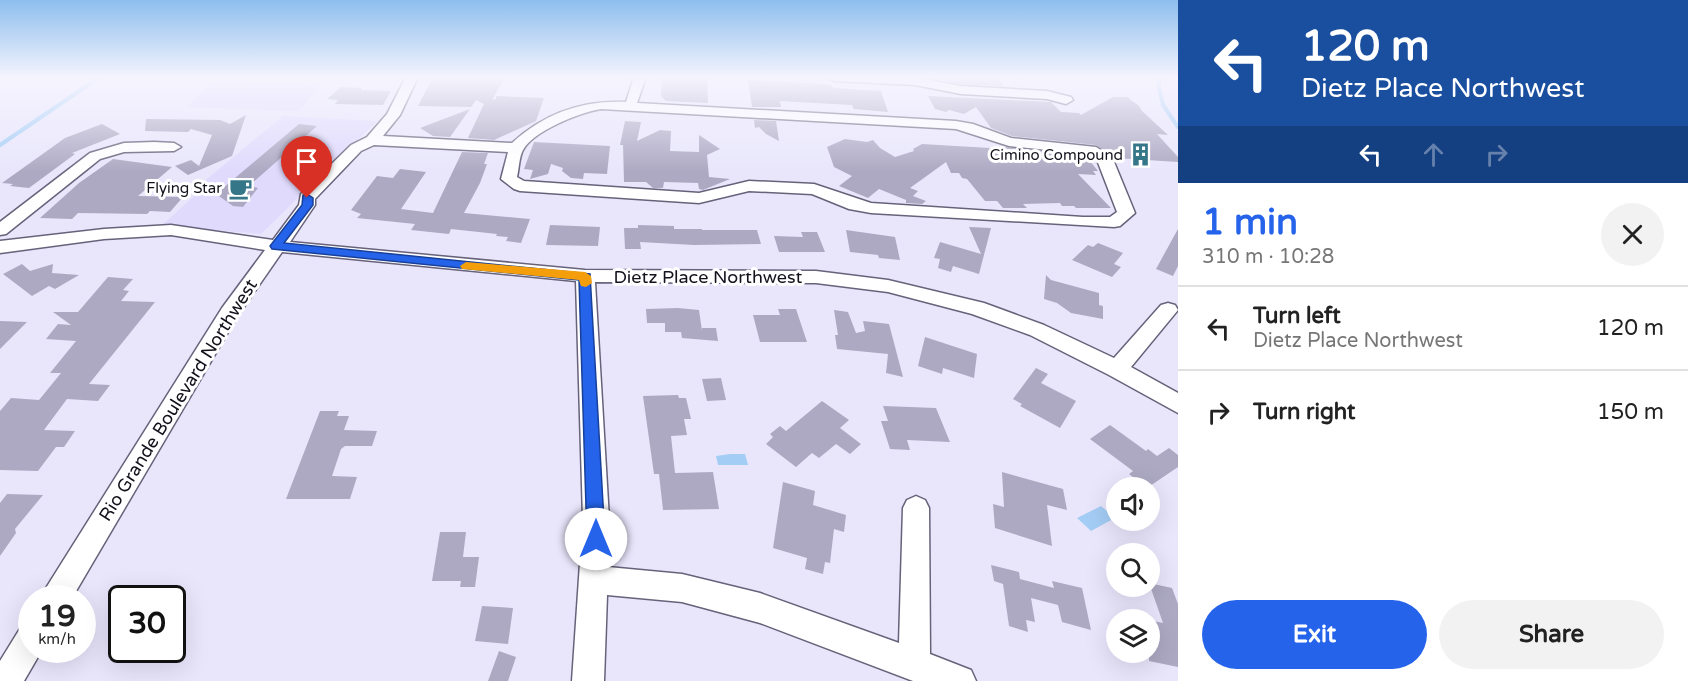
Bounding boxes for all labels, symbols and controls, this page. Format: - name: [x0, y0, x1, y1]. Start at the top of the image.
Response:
- text: 120 m: [1301, 21, 1430, 72]
- icon: left: [1202, 24, 1280, 102]
- text: Dietz Place Northwest: [1301, 72, 1584, 105]
- pin: [281, 136, 332, 198]
- icon: left: [1354, 138, 1387, 171]
- icon: ahead: [1417, 138, 1450, 171]
- icon: right: [1480, 138, 1513, 171]
- building icon: Cimino Compound: [1128, 142, 1154, 168]
- icon: arrive: [290, 145, 323, 178]
- place label: Cimino Compound: [990, 146, 1123, 164]
- cafe icon: Flying Star: [227, 175, 253, 201]
- place label: Flying Star: [146, 179, 222, 197]
- text: 1 min: [1202, 201, 1298, 244]
- button: close: [1601, 203, 1664, 266]
- text: 310 m · 10:28: [1202, 245, 1334, 269]
- street label: Dietz Place Northwest: [614, 266, 803, 288]
- street label: Rio Grande Boulevard Northwest: [94, 275, 262, 525]
- text: Turn left: [1253, 303, 1341, 329]
- icon: left: [1202, 312, 1235, 345]
- text: 120 m: [1597, 315, 1664, 341]
- text: Dietz Place Northwest: [1253, 329, 1463, 353]
- icon: right: [1202, 396, 1235, 429]
- text: Turn right: [1253, 399, 1355, 425]
- text: 150 m: [1597, 399, 1664, 425]
- map controls: [1106, 477, 1160, 663]
- button: sound: [1106, 477, 1160, 531]
- position arrow: [564, 507, 628, 571]
- button: search: [1106, 543, 1160, 597]
- speed limit sign: 30: [108, 585, 186, 663]
- text: 19: [38, 598, 76, 635]
- button: Exit: [1202, 600, 1427, 669]
- button: Share: [1439, 600, 1664, 669]
- button: layers: [1106, 609, 1160, 663]
- text: km/h: [38, 630, 76, 648]

